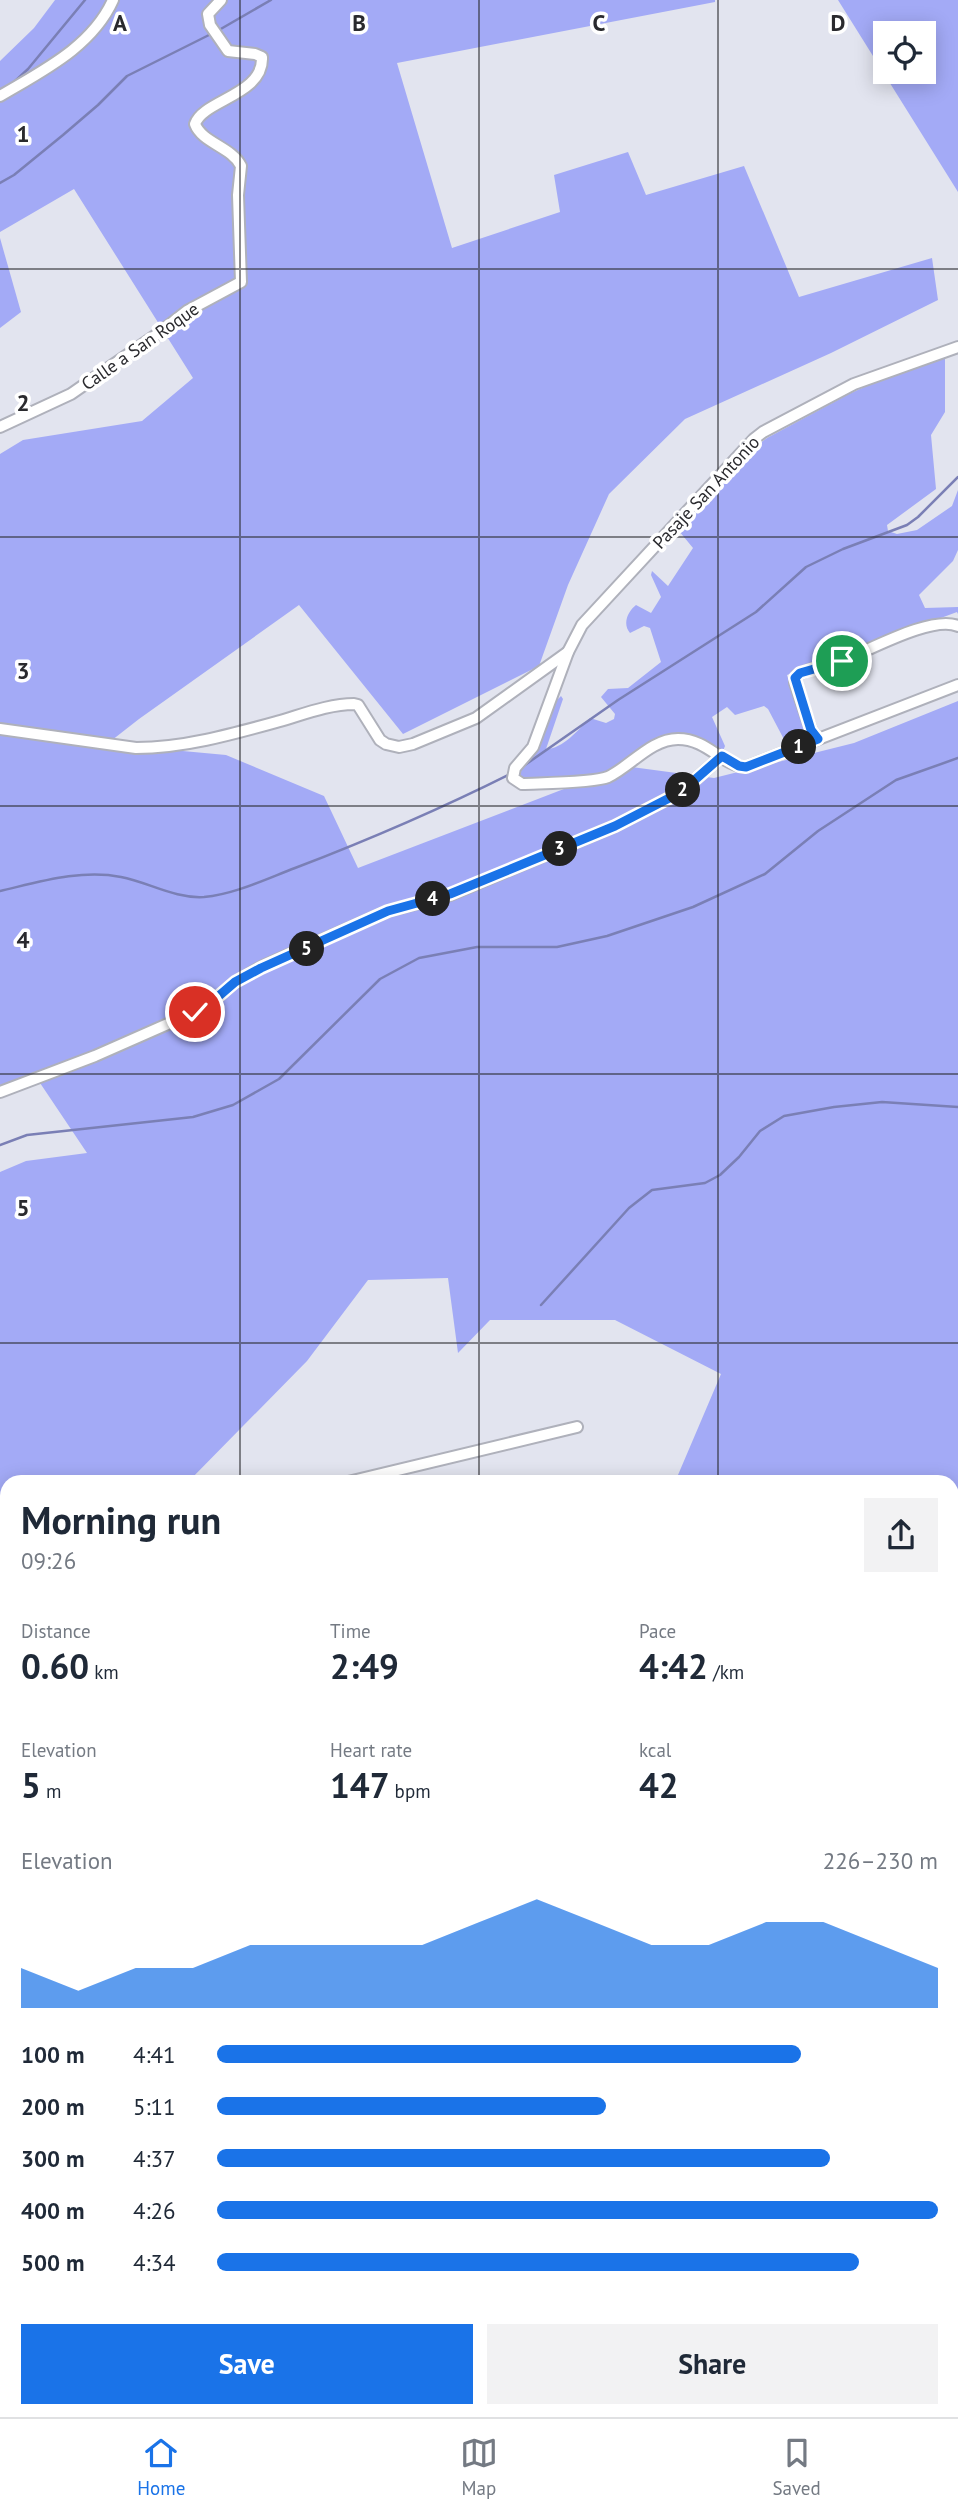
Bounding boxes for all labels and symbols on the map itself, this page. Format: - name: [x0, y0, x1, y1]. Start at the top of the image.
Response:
- text: A: [113, 8, 127, 37]
- text: B: [352, 8, 366, 37]
- text: C: [593, 8, 606, 37]
- text: D: [831, 8, 845, 37]
- text: 1: [16, 119, 30, 148]
- street label: Calle a San Roque: [77, 297, 203, 395]
- text: 2: [16, 388, 30, 417]
- street label: Pasaje San Antonio: [648, 431, 764, 553]
- pin: [812, 631, 872, 691]
- text: 3: [16, 656, 30, 685]
- pin: 1: [782, 730, 816, 764]
- pin: 2: [666, 772, 700, 808]
- pin: 3: [542, 832, 578, 866]
- pin: 4: [416, 881, 450, 916]
- text: 4: [16, 925, 30, 954]
- pin: 5: [290, 932, 324, 967]
- pin: [165, 982, 225, 1042]
- text: 5: [16, 1193, 30, 1222]

